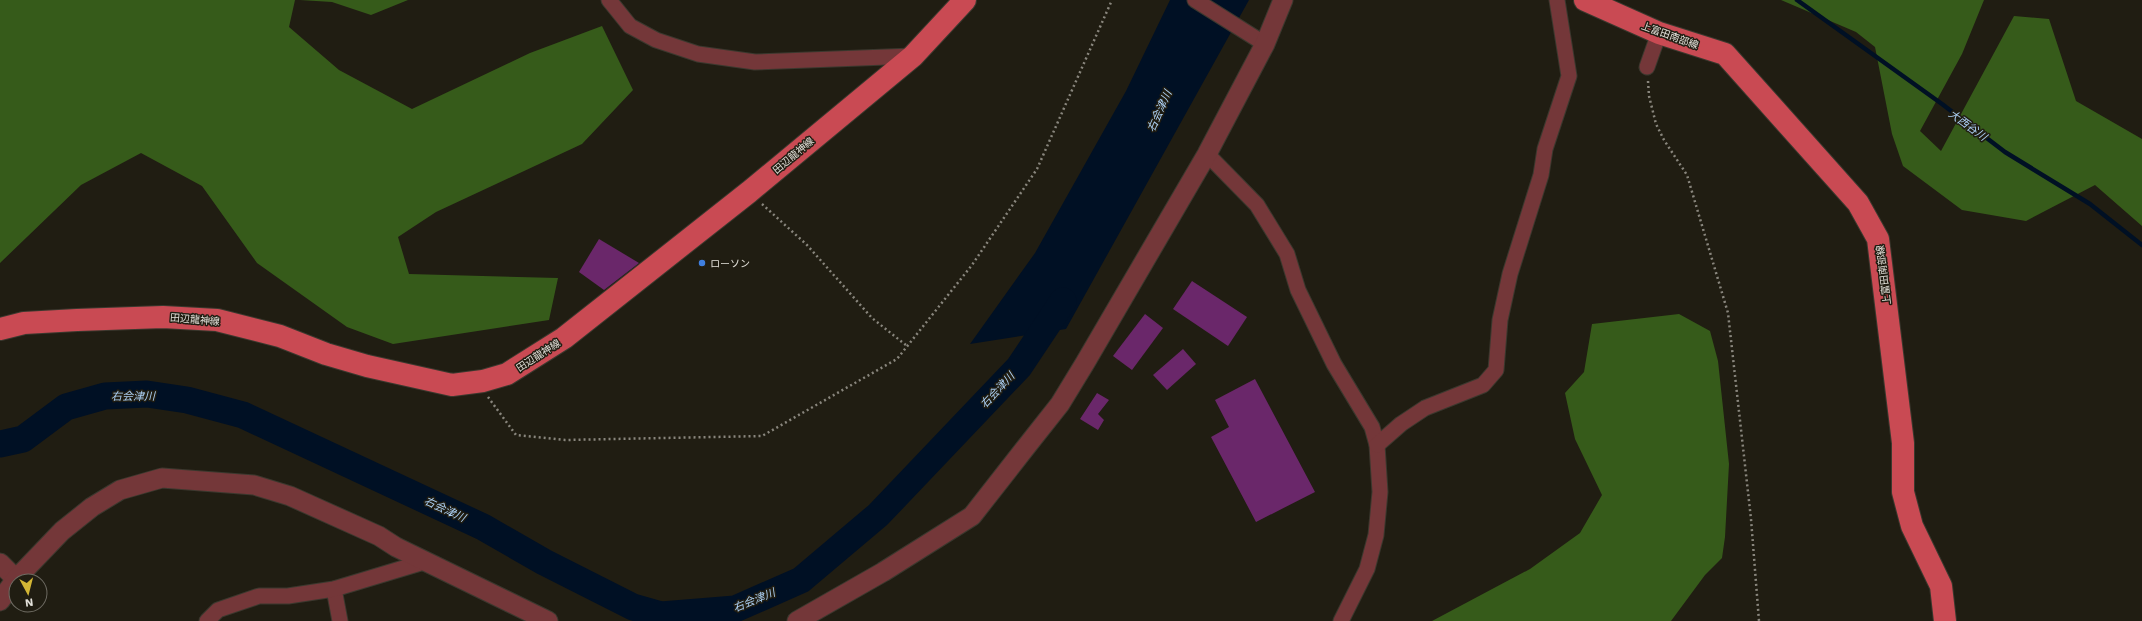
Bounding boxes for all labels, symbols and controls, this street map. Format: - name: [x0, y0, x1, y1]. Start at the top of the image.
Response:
- street label: 上富田南部線: [1640, 20, 1700, 51]
- water label: 右会津川: [1145, 88, 1175, 134]
- water label: 大西谷川: [1946, 107, 1990, 144]
- street label: 田辺龍神線: [771, 135, 816, 176]
- street label: 上富田南部線: [1874, 244, 1893, 305]
- marker: ローソン: [697, 258, 707, 268]
- place label: ローソン: [710, 258, 750, 269]
- street label: 田辺龍神線: [170, 312, 220, 327]
- street label: 田辺龍神線: [514, 337, 562, 374]
- water label: 右会津川: [978, 369, 1018, 411]
- water label: 右会津川: [111, 390, 156, 403]
- water label: 右会津川: [422, 494, 468, 525]
- north arrow: [8, 573, 48, 613]
- water label: 右会津川: [731, 586, 778, 615]
- text: N: [24, 595, 34, 609]

